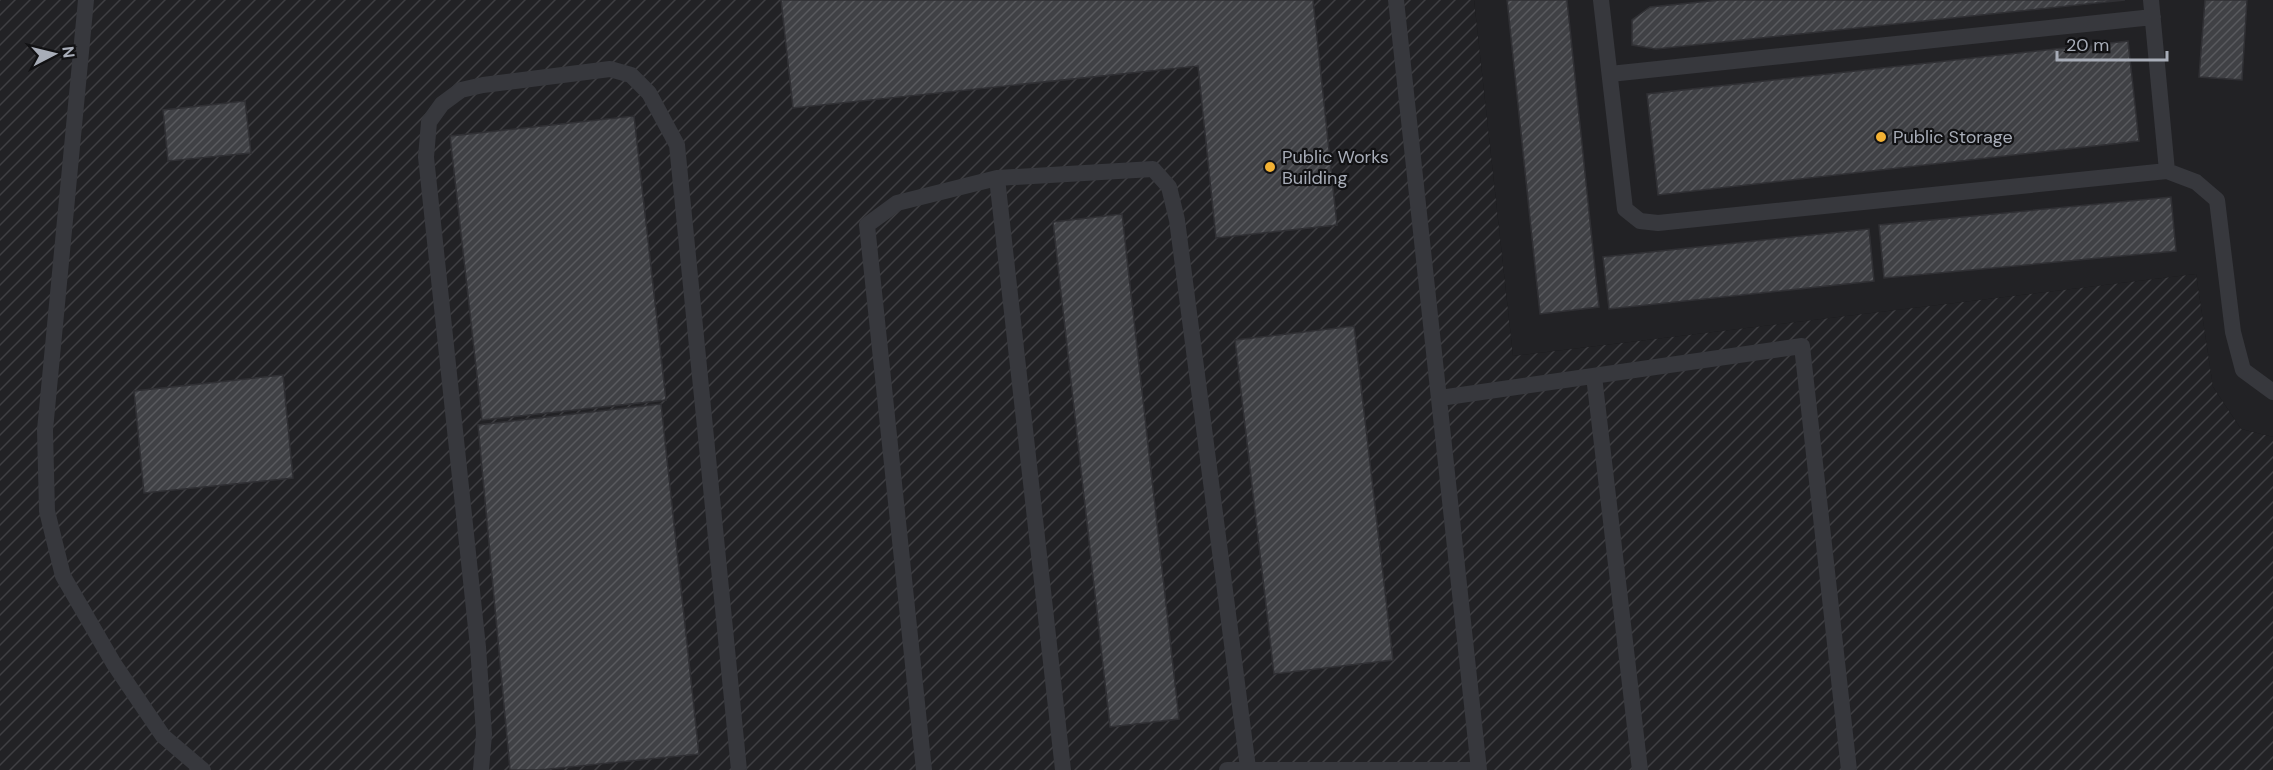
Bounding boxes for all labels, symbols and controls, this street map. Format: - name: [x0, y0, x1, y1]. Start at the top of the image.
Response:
- north arrow: [24, 24, 84, 84]
- scale bar: [2057, 24, 2166, 62]
- text: 20 m: [2066, 33, 2109, 57]
- text: N: [57, 45, 80, 59]
- place label: Public Storage: [1893, 125, 2013, 149]
- marker: Public Storage: [1874, 130, 1888, 144]
- place label: Public Works Building: [1282, 145, 1389, 190]
- marker: Public Works Building: [1263, 160, 1277, 174]

